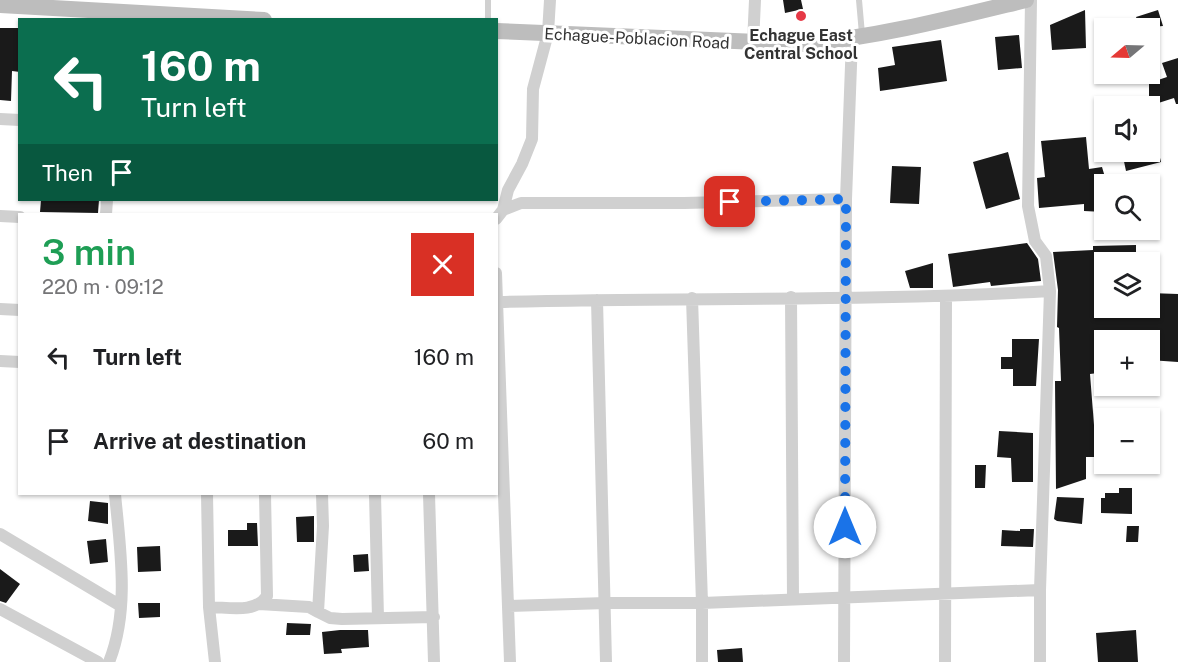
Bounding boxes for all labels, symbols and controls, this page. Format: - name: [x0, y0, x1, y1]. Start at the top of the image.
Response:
- marker: Echague East Central School: [794, 9, 808, 23]
- north arrow: [1094, 18, 1160, 84]
- map controls: [1094, 18, 1160, 474]
- street label: Echague-Poblacion Road: [544, 24, 730, 53]
- place label: Echague East Central School: [744, 26, 858, 63]
- text: 160 m: [141, 41, 261, 90]
- icon: left: [42, 42, 120, 120]
- text: Turn left: [141, 91, 247, 123]
- button: sound: [1094, 96, 1160, 162]
- icon: arrive: [105, 156, 138, 189]
- text: Then: [42, 160, 93, 186]
- button: search: [1094, 174, 1160, 240]
- pin: [704, 176, 755, 227]
- icon: arrive: [713, 185, 746, 218]
- text: 3 min: [42, 231, 136, 273]
- button: close: [411, 233, 474, 296]
- button: layers: [1094, 252, 1160, 318]
- text: 220 m · 09:12: [42, 275, 164, 299]
- button: +: [1094, 330, 1160, 396]
- icon: left: [42, 341, 75, 374]
- text: Turn left: [93, 344, 182, 370]
- text: 160 m: [414, 344, 474, 370]
- button: −: [1094, 408, 1160, 474]
- icon: arrive: [42, 425, 75, 458]
- text: Arrive at destination: [93, 428, 306, 454]
- text: 60 m: [423, 428, 474, 454]
- position arrow: [813, 495, 877, 559]

